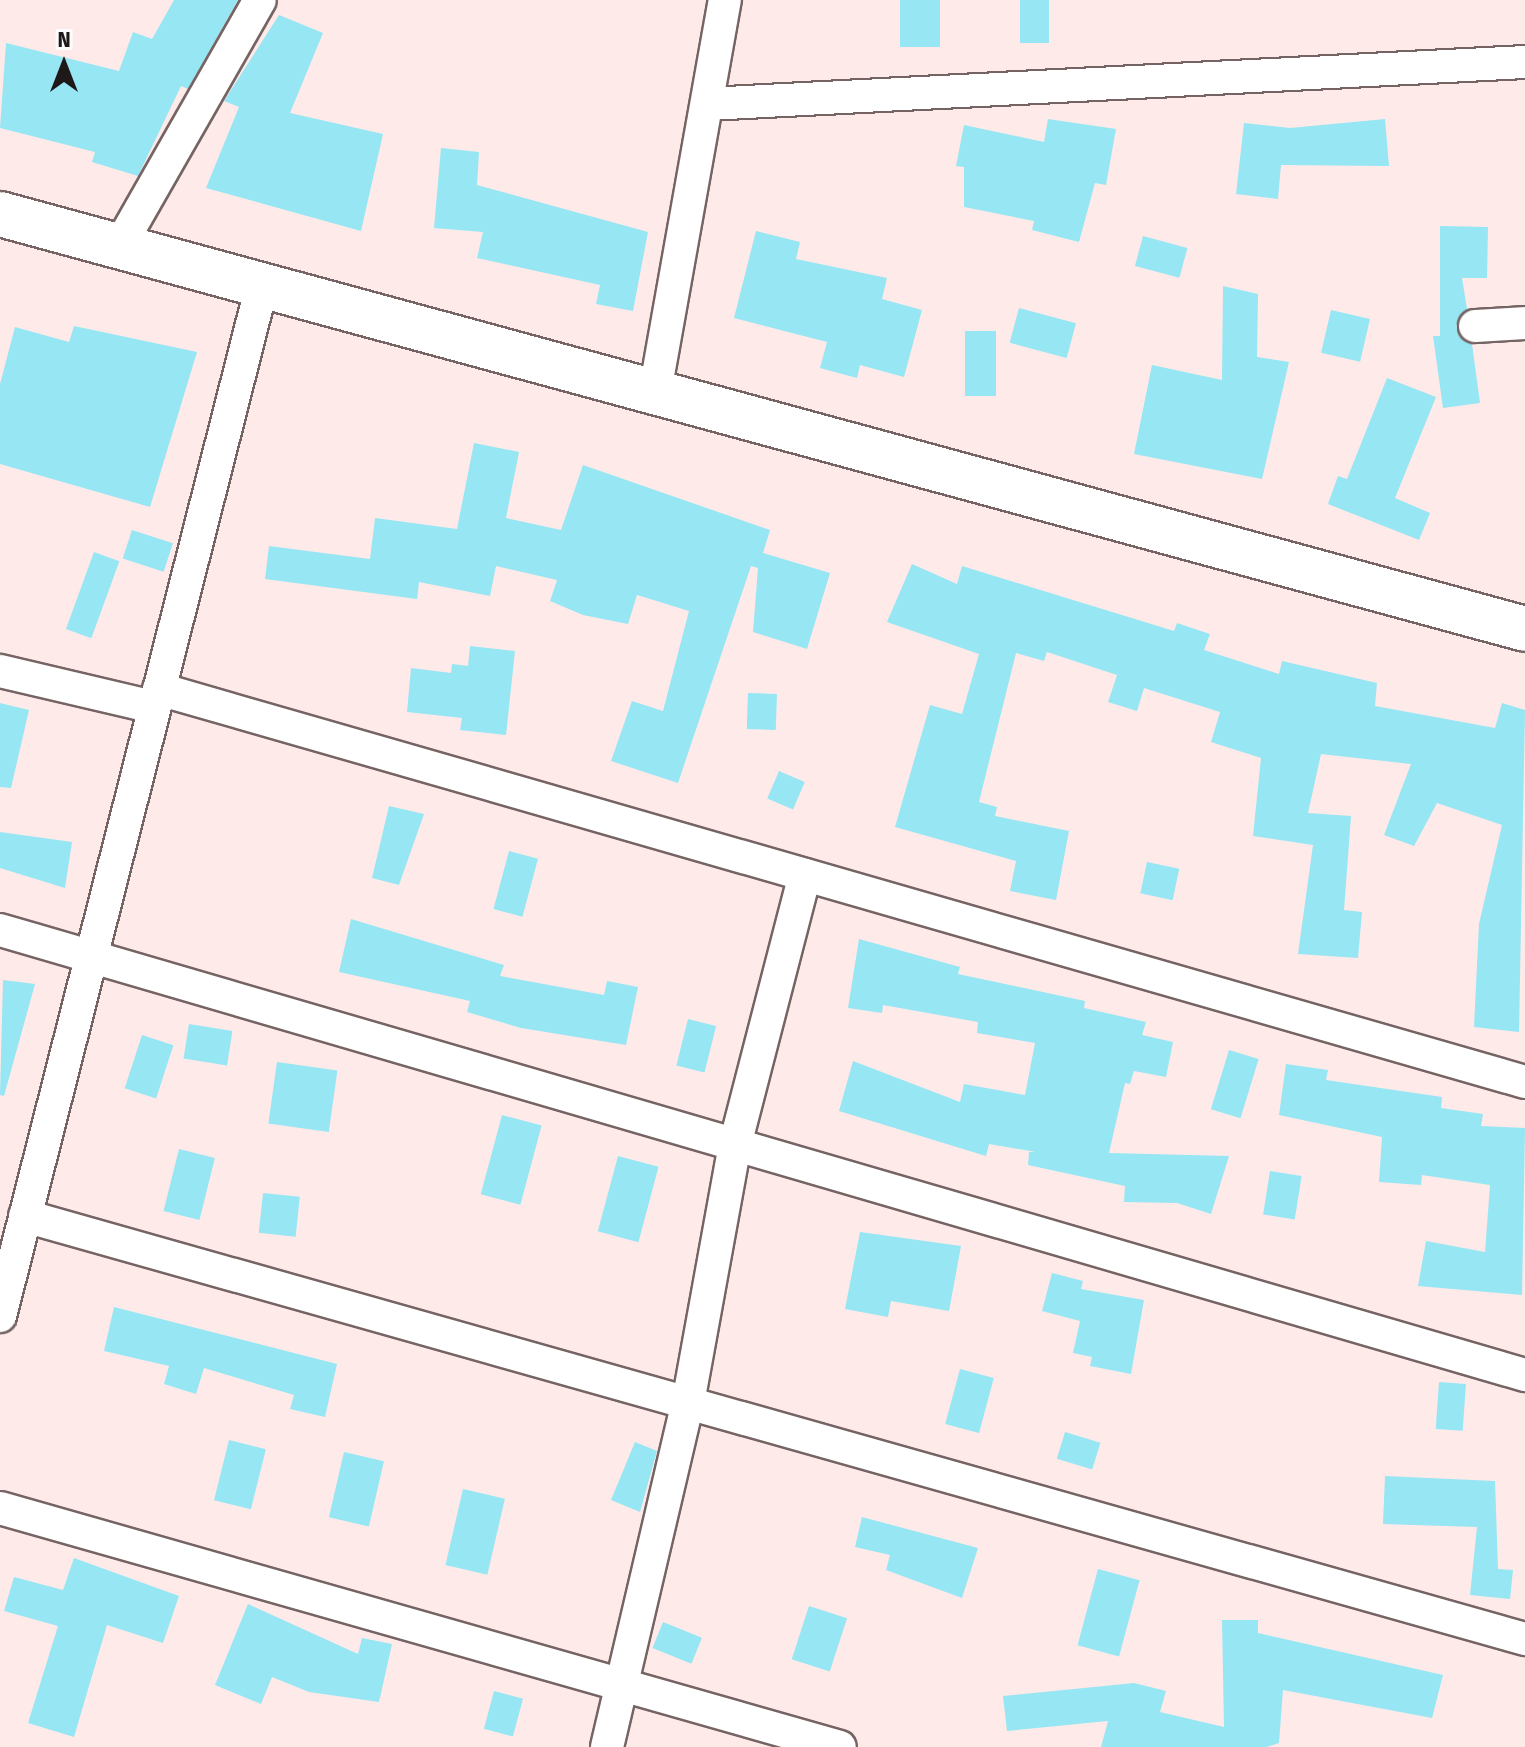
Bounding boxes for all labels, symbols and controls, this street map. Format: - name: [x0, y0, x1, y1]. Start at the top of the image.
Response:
- north arrow: [24, 24, 104, 104]
- text: N: [57, 26, 71, 53]

